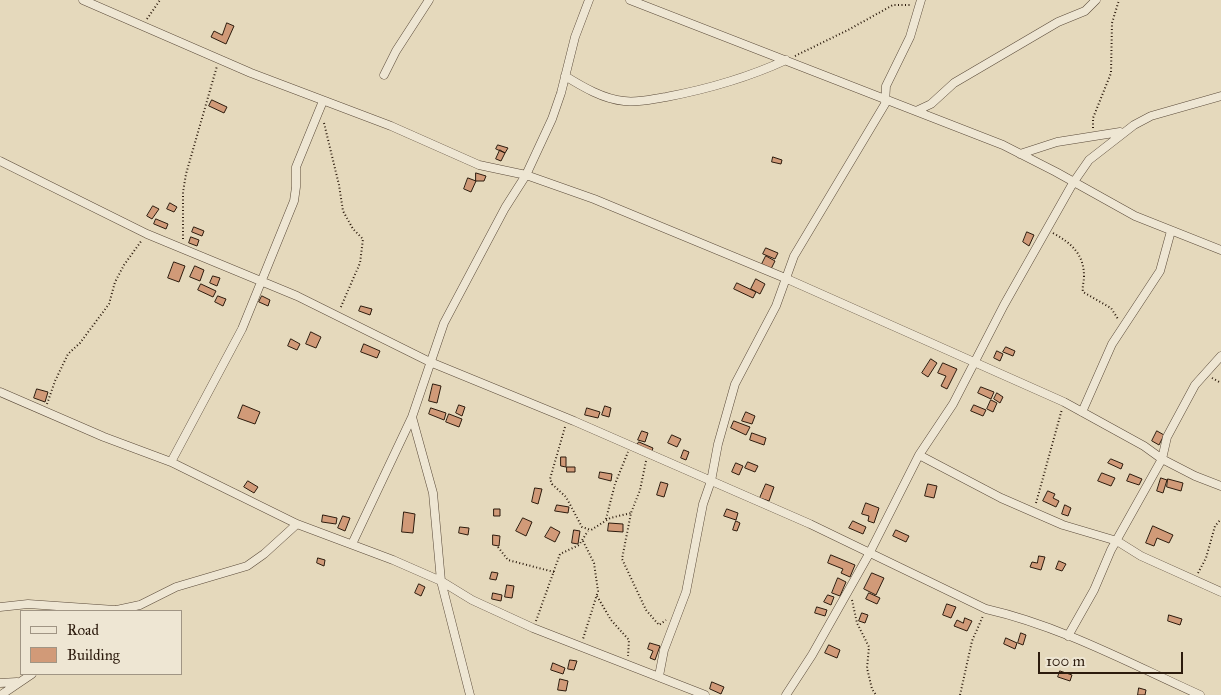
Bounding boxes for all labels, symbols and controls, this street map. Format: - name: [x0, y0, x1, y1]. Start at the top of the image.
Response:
- legend: [20, 610, 182, 675]
- text: Road: [67, 621, 99, 639]
- scale bar: [1041, 642, 1186, 674]
- text: Building: [67, 646, 120, 664]
- text: 100 m: [1046, 652, 1085, 670]

